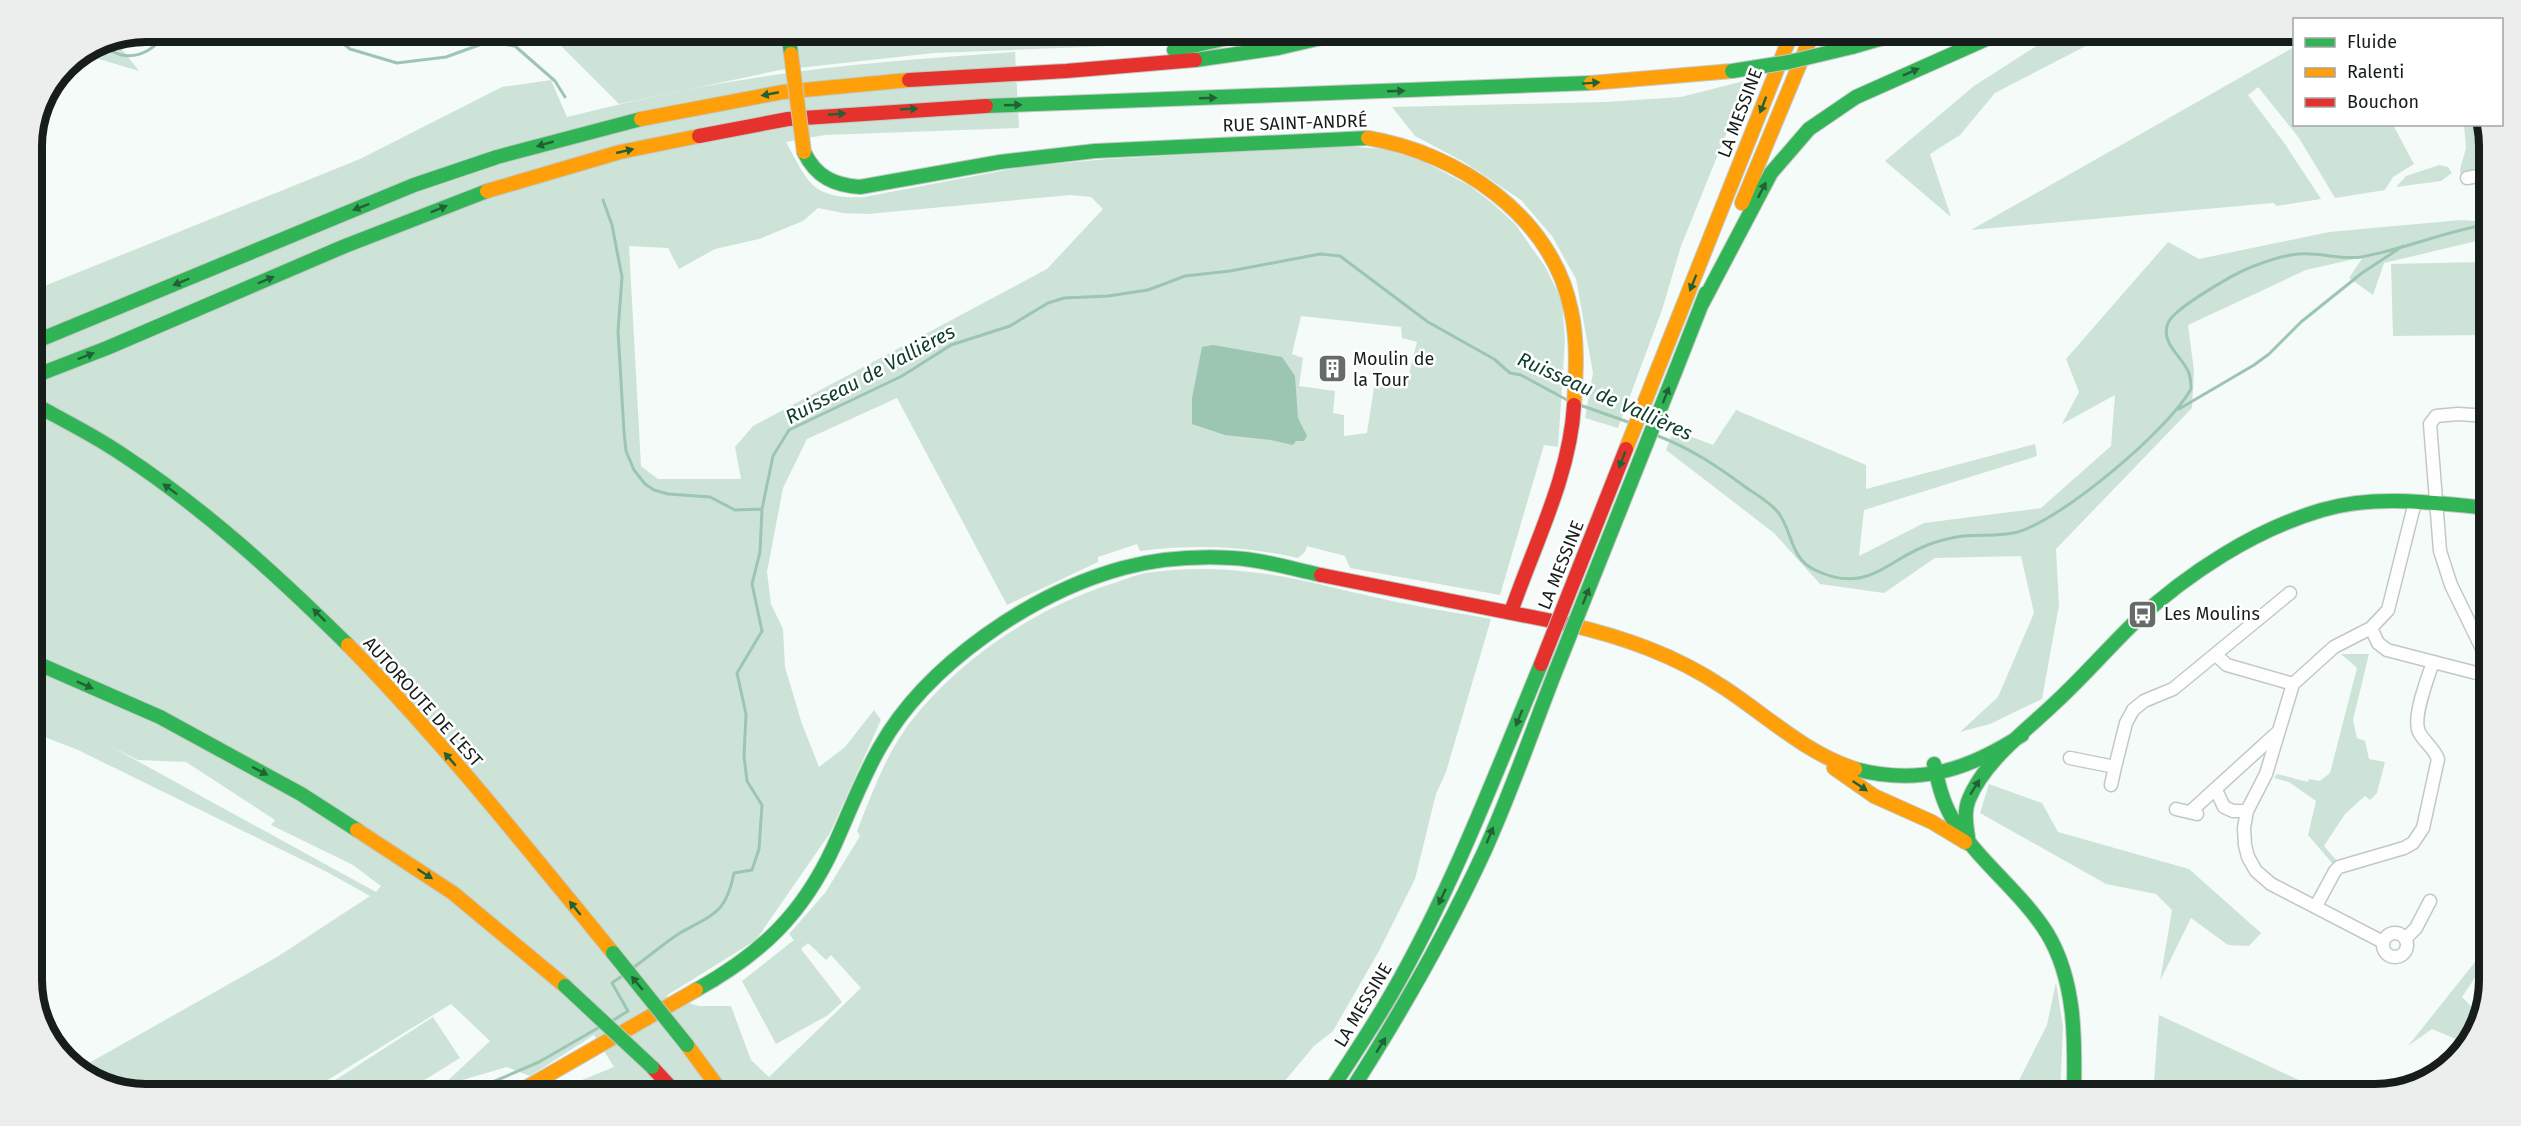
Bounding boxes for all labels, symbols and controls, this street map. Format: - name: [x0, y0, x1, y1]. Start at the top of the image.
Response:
- legend: [2293, 18, 2503, 126]
- text: Fluide: [2347, 31, 2397, 53]
- text: Ralenti: [2347, 61, 2404, 83]
- street label: LA MESSINE: [1713, 65, 1767, 161]
- one-way arrow: [1903, 68, 1920, 77]
- one-way arrow: [1581, 78, 1600, 88]
- one-way arrow: [1386, 87, 1405, 96]
- one-way arrow: [760, 90, 779, 99]
- text: Bouchon: [2347, 91, 2419, 113]
- one-way arrow: [1198, 94, 1217, 103]
- one-way arrow: [1757, 97, 1767, 115]
- one-way arrow: [1003, 100, 1022, 109]
- one-way arrow: [899, 105, 918, 114]
- street label: RUE SAINT-ANDRÉ: [1222, 108, 1368, 137]
- one-way arrow: [828, 109, 847, 119]
- one-way arrow: [536, 139, 554, 149]
- one-way arrow: [616, 146, 634, 156]
- one-way arrow: [1757, 182, 1767, 199]
- one-way arrow: [351, 202, 369, 212]
- one-way arrow: [430, 204, 448, 214]
- one-way arrow: [257, 275, 275, 284]
- one-way arrow: [1688, 275, 1698, 293]
- one-way arrow: [171, 277, 189, 287]
- water label: Ruisseau de Vallières: [781, 319, 959, 429]
- water label: Ruisseau de Vallières: [1514, 347, 1696, 445]
- place label: Moulin de la Tour: [1353, 348, 1434, 391]
- one-way arrow: [78, 351, 96, 361]
- building icon: Moulin de la Tour: [1316, 353, 1348, 385]
- one-way arrow: [1661, 386, 1671, 404]
- one-way arrow: [1617, 451, 1627, 469]
- one-way arrow: [163, 483, 178, 495]
- street label: LA MESSINE: [1533, 517, 1589, 613]
- one-way arrow: [1582, 587, 1591, 605]
- bus stop icon: Les Moulins: [2127, 598, 2159, 630]
- place label: Les Moulins: [2164, 603, 2260, 625]
- one-way arrow: [312, 608, 326, 622]
- street label: AUTOROUTE DE L’EST: [359, 632, 488, 772]
- one-way arrow: [77, 680, 94, 689]
- one-way arrow: [1514, 709, 1524, 727]
- one-way arrow: [444, 752, 457, 767]
- one-way arrow: [252, 766, 269, 776]
- one-way arrow: [1970, 779, 1981, 796]
- one-way arrow: [1851, 780, 1867, 792]
- one-way arrow: [1486, 826, 1496, 844]
- one-way arrow: [417, 869, 434, 880]
- one-way arrow: [1438, 889, 1447, 906]
- one-way arrow: [569, 900, 582, 916]
- street label: LA MESSINE: [1329, 959, 1397, 1051]
- one-way arrow: [631, 976, 644, 991]
- one-way arrow: [1376, 1037, 1387, 1053]

